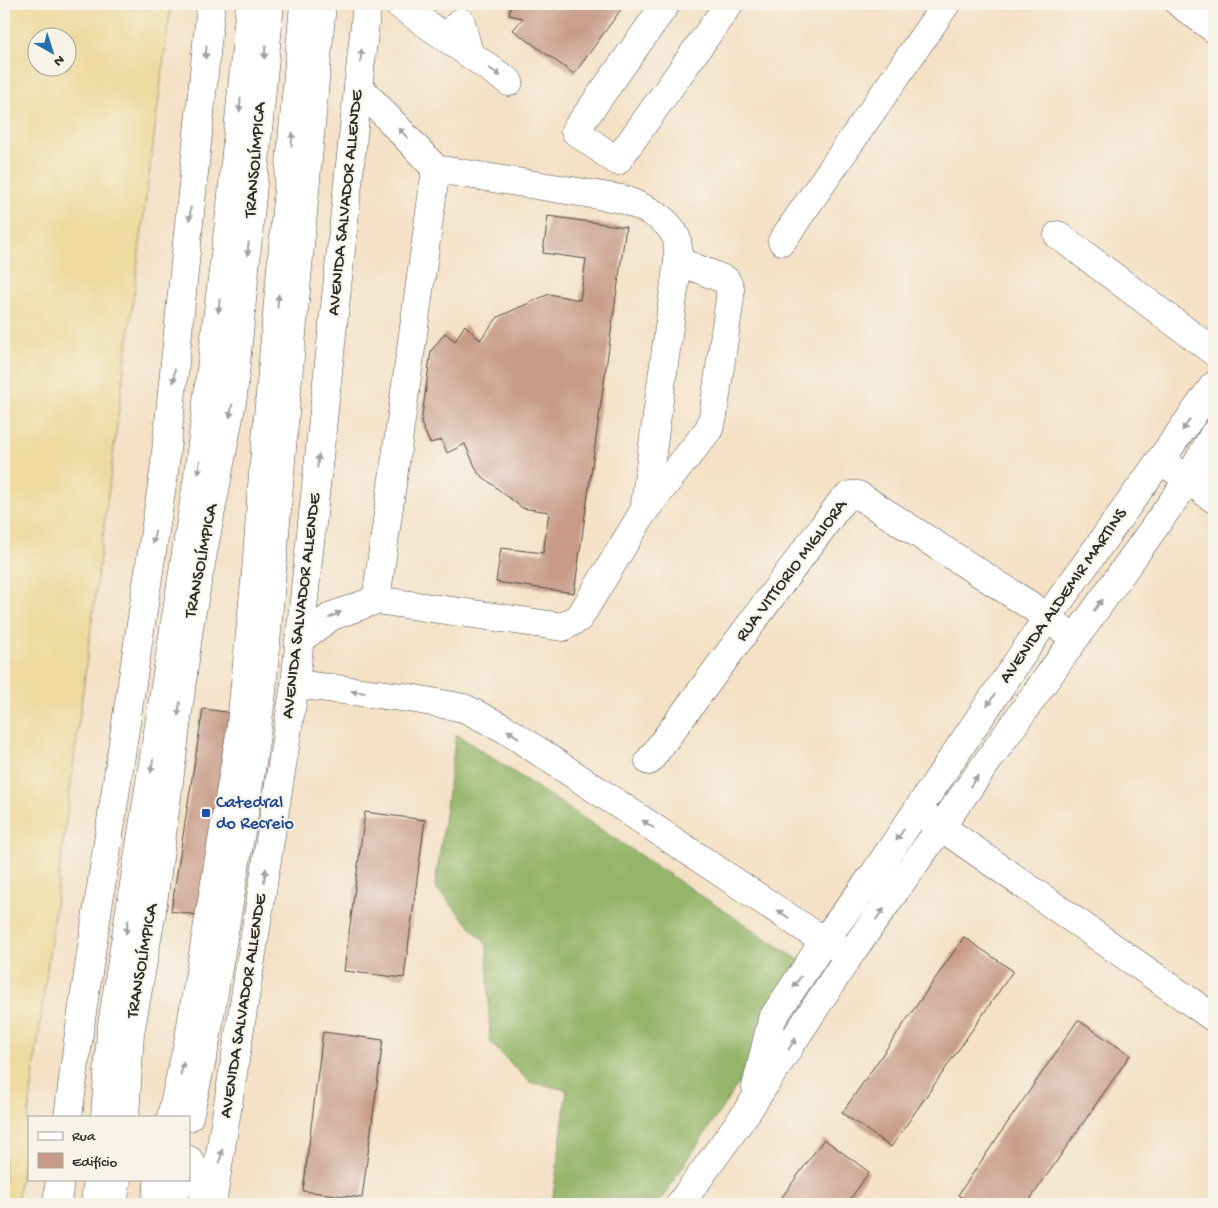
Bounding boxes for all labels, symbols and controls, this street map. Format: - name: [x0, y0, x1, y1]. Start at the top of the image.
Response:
- north arrow: [28, 28, 78, 78]
- one-way arrow: [202, 45, 210, 61]
- one-way arrow: [261, 45, 269, 61]
- one-way arrow: [357, 48, 365, 64]
- text: N: [50, 51, 68, 70]
- one-way arrow: [488, 67, 502, 77]
- street label: AVENIDA SALVADOR ALLENDE: [324, 88, 368, 317]
- one-way arrow: [236, 97, 244, 113]
- street label: TRANSOLÍMPICA: [240, 100, 272, 220]
- one-way arrow: [397, 127, 409, 139]
- one-way arrow: [288, 131, 296, 147]
- one-way arrow: [186, 206, 194, 222]
- one-way arrow: [243, 241, 251, 257]
- one-way arrow: [274, 293, 282, 309]
- one-way arrow: [215, 298, 223, 314]
- one-way arrow: [170, 368, 178, 384]
- one-way arrow: [226, 403, 234, 419]
- one-way arrow: [1181, 418, 1191, 431]
- one-way arrow: [314, 453, 322, 469]
- one-way arrow: [195, 460, 203, 476]
- street label: AVENIDA SALVADOR ALLENDE: [278, 491, 326, 720]
- street label: RUA VITTORIO MIGLIORA: [732, 495, 853, 646]
- street label: TRANSOLÍMPICA: [180, 501, 224, 621]
- street label: AVENIDA ALDEMIR MARTINS: [995, 504, 1133, 688]
- one-way arrow: [150, 529, 158, 545]
- one-way arrow: [1093, 599, 1103, 612]
- one-way arrow: [328, 611, 343, 620]
- one-way arrow: [350, 688, 366, 696]
- one-way arrow: [986, 693, 996, 707]
- one-way arrow: [175, 701, 183, 717]
- one-way arrow: [506, 729, 519, 739]
- one-way arrow: [148, 758, 156, 774]
- one-way arrow: [969, 774, 979, 788]
- place label: Catedral do Recreio: [216, 793, 294, 835]
- marker: Catedral do Recreio: [200, 807, 212, 819]
- one-way arrow: [641, 819, 655, 829]
- one-way arrow: [896, 828, 905, 842]
- one-way arrow: [261, 866, 269, 882]
- street label: AVENIDA SALVADOR ALLENDE: [216, 892, 272, 1120]
- street label: TRANSOLÍMPICA: [122, 901, 164, 1021]
- one-way arrow: [875, 908, 886, 921]
- one-way arrow: [777, 909, 790, 919]
- one-way arrow: [123, 919, 131, 935]
- one-way arrow: [792, 975, 802, 988]
- one-way arrow: [787, 1037, 797, 1050]
- one-way arrow: [178, 1062, 186, 1077]
- legend: [28, 1116, 190, 1180]
- text: Rua: [72, 1128, 96, 1146]
- one-way arrow: [217, 1148, 225, 1164]
- text: Edifício: [72, 1154, 118, 1172]

